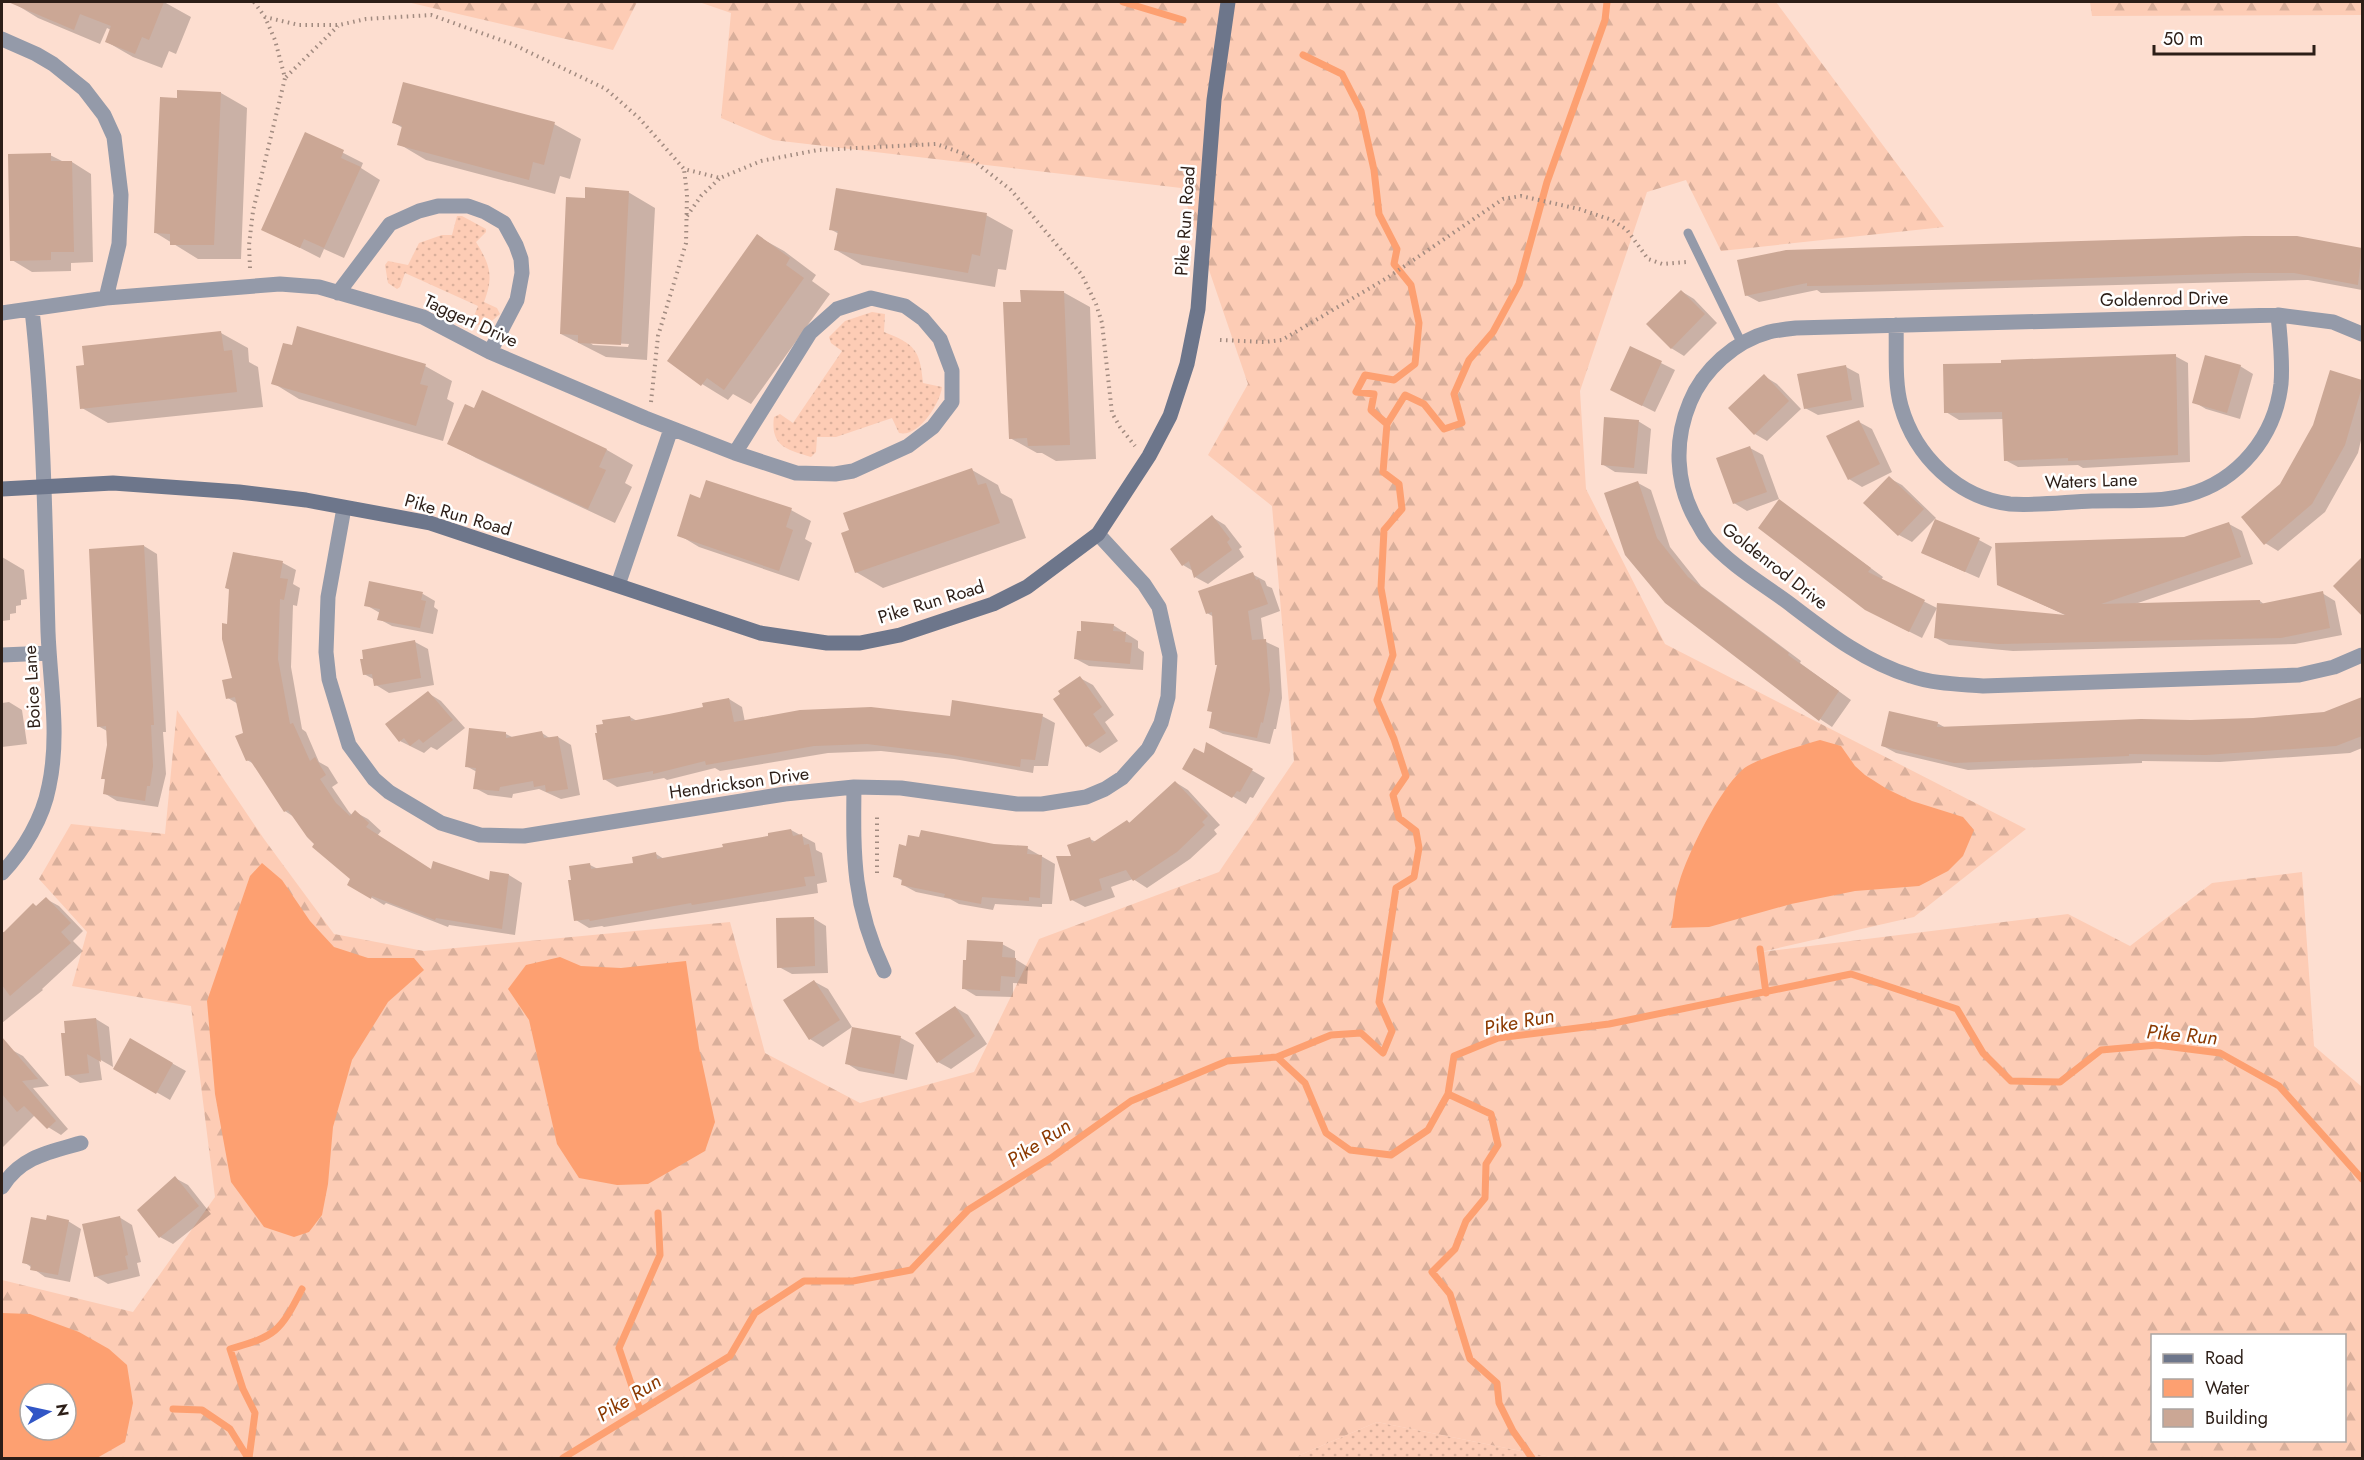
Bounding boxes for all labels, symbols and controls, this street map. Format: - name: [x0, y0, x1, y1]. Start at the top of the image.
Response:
- scale bar: [2154, 18, 2314, 56]
- text: 50 m: [2163, 26, 2203, 52]
- street label: Pike Run Road: [1168, 165, 1202, 277]
- street label: Goldenrod Drive: [2100, 285, 2228, 313]
- street label: Taggert Drive: [420, 288, 522, 354]
- street label: Waters Lane: [2044, 466, 2138, 496]
- street label: Pike Run Road: [402, 487, 514, 543]
- street label: Goldenrod Drive: [1716, 516, 1834, 616]
- street label: Pike Run Road: [875, 573, 987, 631]
- street label: Boice Lane: [17, 645, 47, 729]
- street label: Hendrickson Drive: [667, 760, 811, 806]
- water label: Pike Run: [1481, 1001, 1557, 1043]
- water label: Pike Run: [2145, 1017, 2219, 1053]
- water label: Pike Run: [1001, 1111, 1077, 1175]
- legend: [2151, 1334, 2346, 1442]
- text: Road: [2205, 1345, 2244, 1371]
- water label: Pike Run: [591, 1367, 667, 1429]
- text: Water: [2205, 1375, 2250, 1401]
- north arrow: [18, 1382, 78, 1442]
- text: N: [50, 1402, 75, 1418]
- text: Building: [2205, 1405, 2268, 1431]

